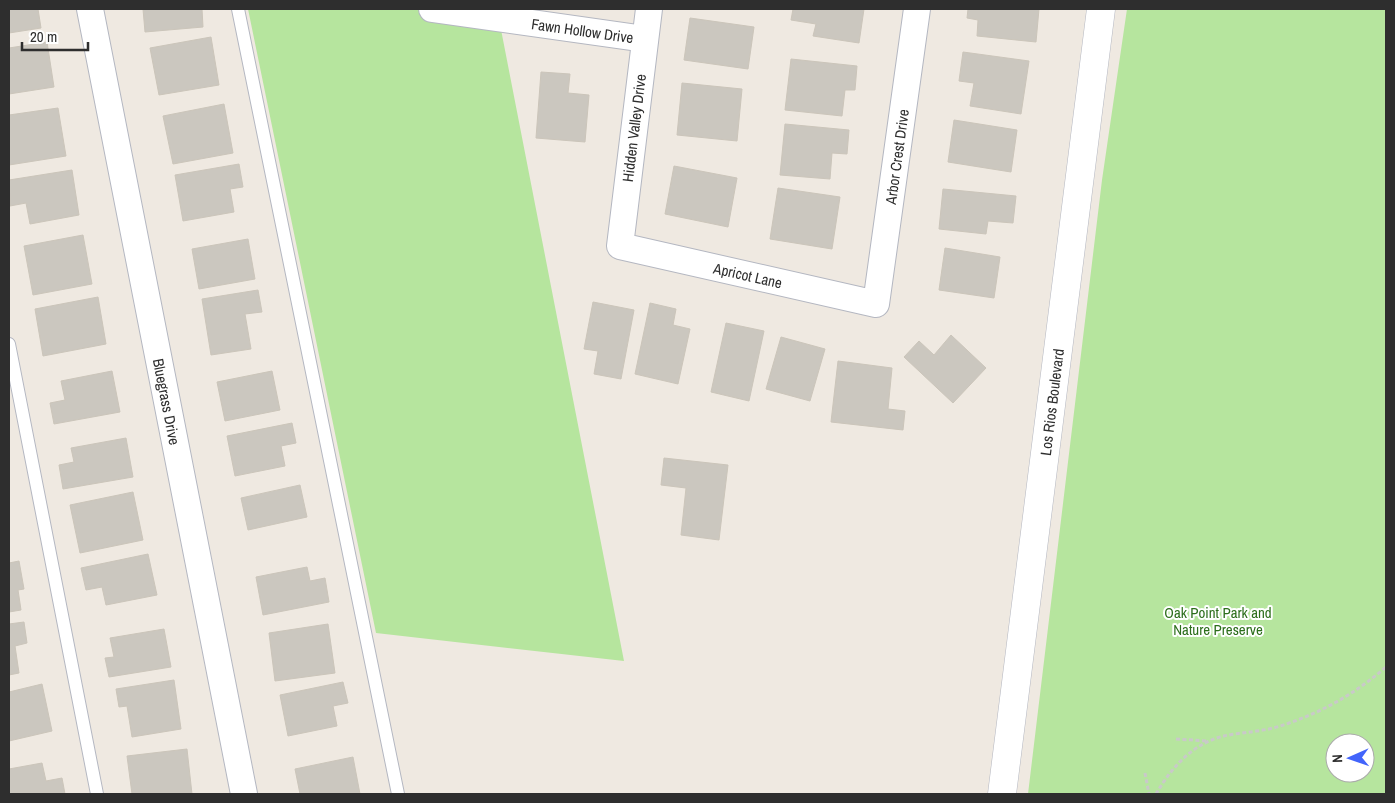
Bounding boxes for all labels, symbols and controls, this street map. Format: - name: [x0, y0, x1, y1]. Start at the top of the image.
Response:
- street label: Fawn Hollow Drive: [530, 13, 635, 48]
- scale bar: [22, 20, 89, 52]
- text: 20 m: [30, 26, 57, 47]
- street label: Hidden Valley Drive: [617, 73, 651, 183]
- street label: Arbor Crest Drive: [879, 108, 913, 207]
- street label: Apricot Lane: [711, 257, 785, 293]
- street label: Los Rios Boulevard: [1034, 347, 1069, 457]
- street label: Bluegrass Drive: [148, 357, 186, 447]
- park label: Oak Point Park and Nature Preserve: [1164, 602, 1272, 640]
- north arrow: [1325, 733, 1375, 783]
- text: N: [1328, 754, 1346, 763]

